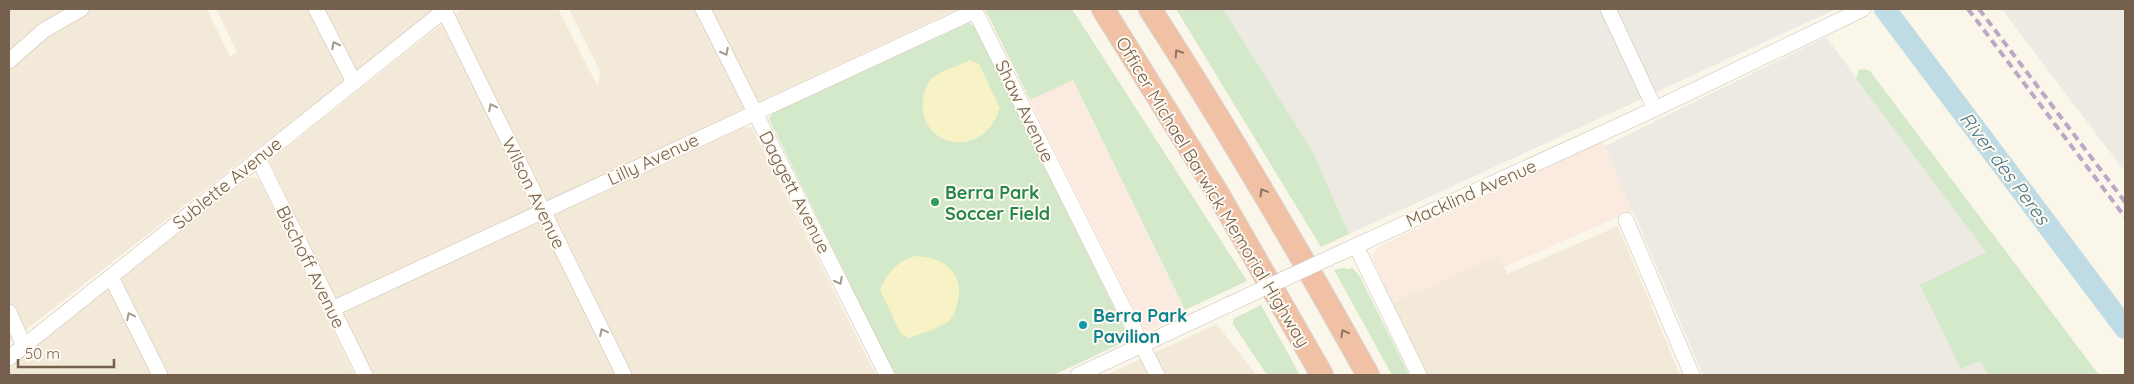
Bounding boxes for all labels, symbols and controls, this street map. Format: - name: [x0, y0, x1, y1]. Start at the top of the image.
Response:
- street label: Officer Michael Barwick Memorial Highway: [1111, 33, 1315, 351]
- one-way arrow: [331, 41, 341, 50]
- one-way arrow: [719, 47, 729, 56]
- one-way arrow: [1175, 50, 1185, 59]
- street label: Shaw Avenue: [990, 56, 1060, 166]
- one-way arrow: [488, 103, 498, 112]
- water label: River des Peres: [1955, 107, 2056, 230]
- street label: Daggett Avenue: [754, 127, 836, 257]
- street label: Lilly Avenue: [604, 128, 702, 190]
- street label: Sublette Avenue: [168, 132, 286, 234]
- street label: Wilson Avenue: [497, 133, 571, 253]
- street label: Macklind Avenue: [1402, 154, 1540, 232]
- place label: Berra Park Soccer Field: [945, 181, 1050, 225]
- one-way arrow: [1259, 189, 1269, 198]
- marker: Berra Park Soccer Field: [929, 196, 941, 208]
- street label: Bischoff Avenue: [271, 202, 351, 332]
- one-way arrow: [833, 275, 843, 284]
- place label: Berra Park Pavilion: [1093, 304, 1187, 348]
- one-way arrow: [126, 312, 136, 321]
- marker: Berra Park Pavilion: [1077, 319, 1089, 331]
- one-way arrow: [599, 328, 609, 337]
- one-way arrow: [1340, 329, 1350, 338]
- scale bar: [18, 336, 114, 368]
- text: 50 m: [25, 344, 60, 363]

